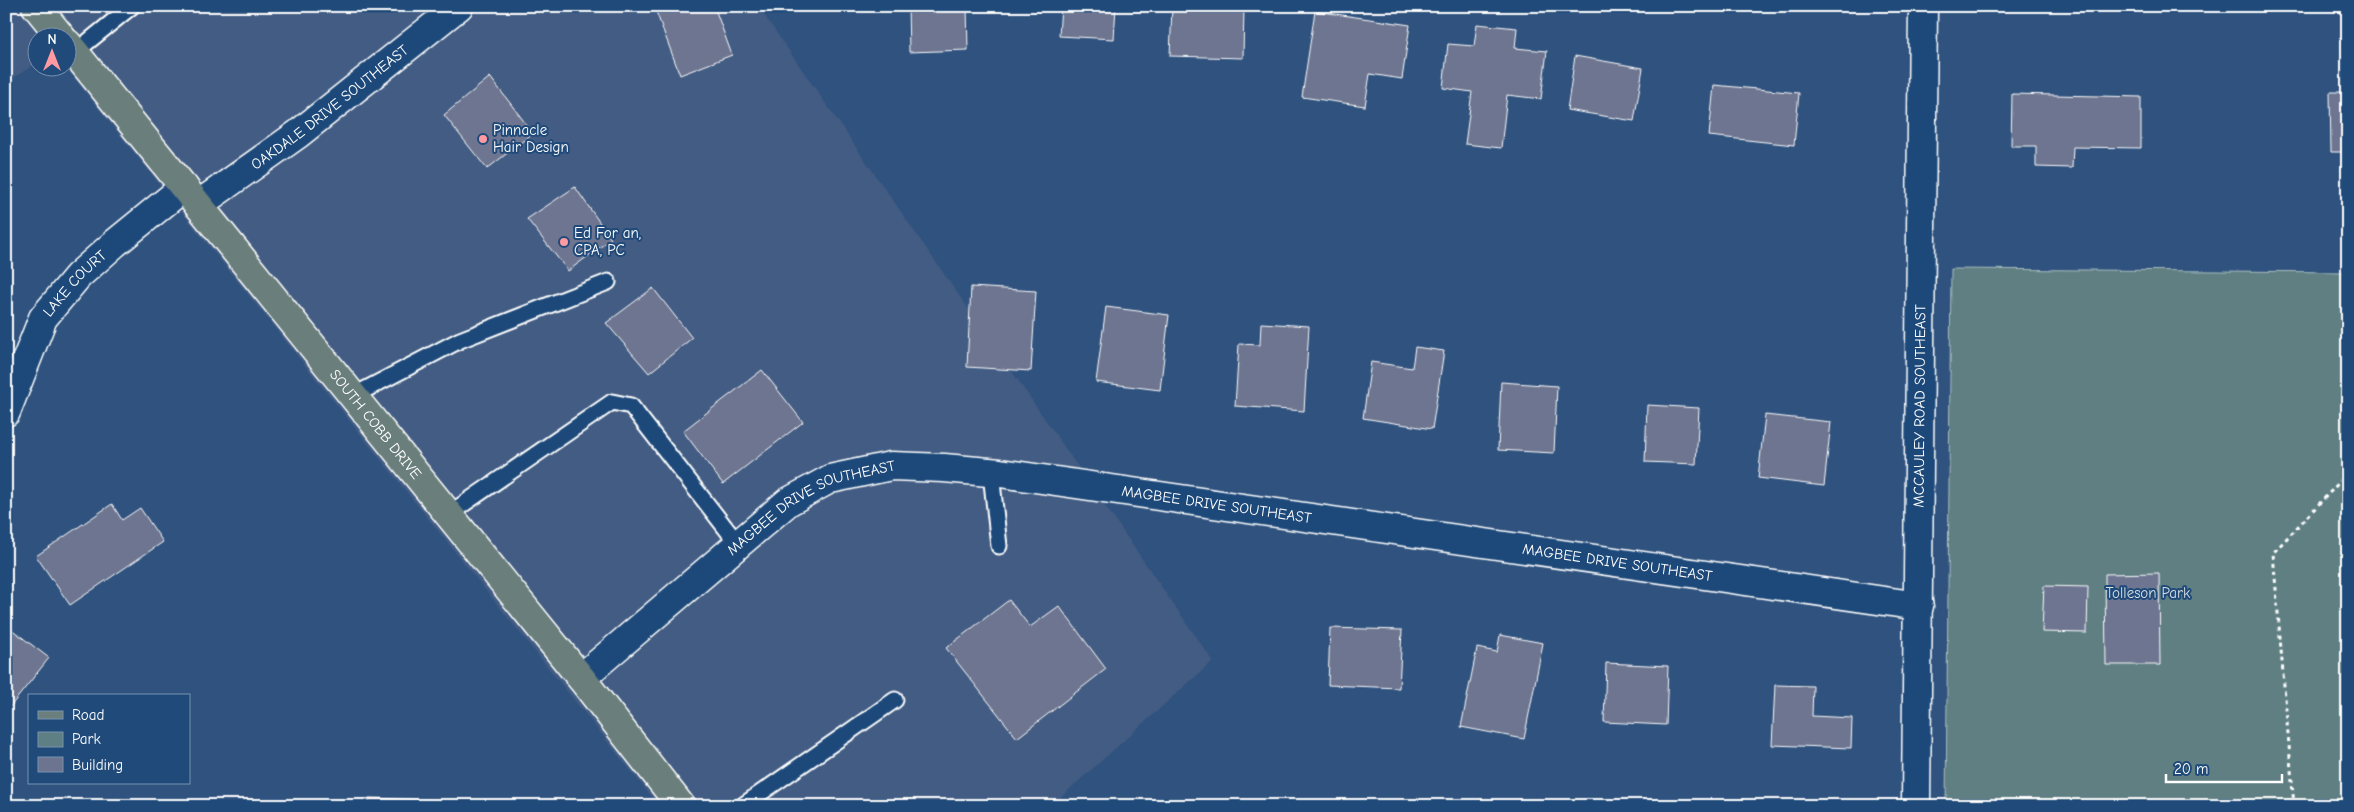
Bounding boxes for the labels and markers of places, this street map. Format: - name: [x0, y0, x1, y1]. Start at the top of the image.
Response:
- place label: Pinnacle Hair Design: [493, 121, 569, 156]
- marker: Pinnacle Hair Design: [477, 133, 489, 145]
- place label: Ed For an, CPA, PC: [574, 224, 641, 259]
- marker: Ed For an, CPA, PC: [558, 236, 570, 248]

